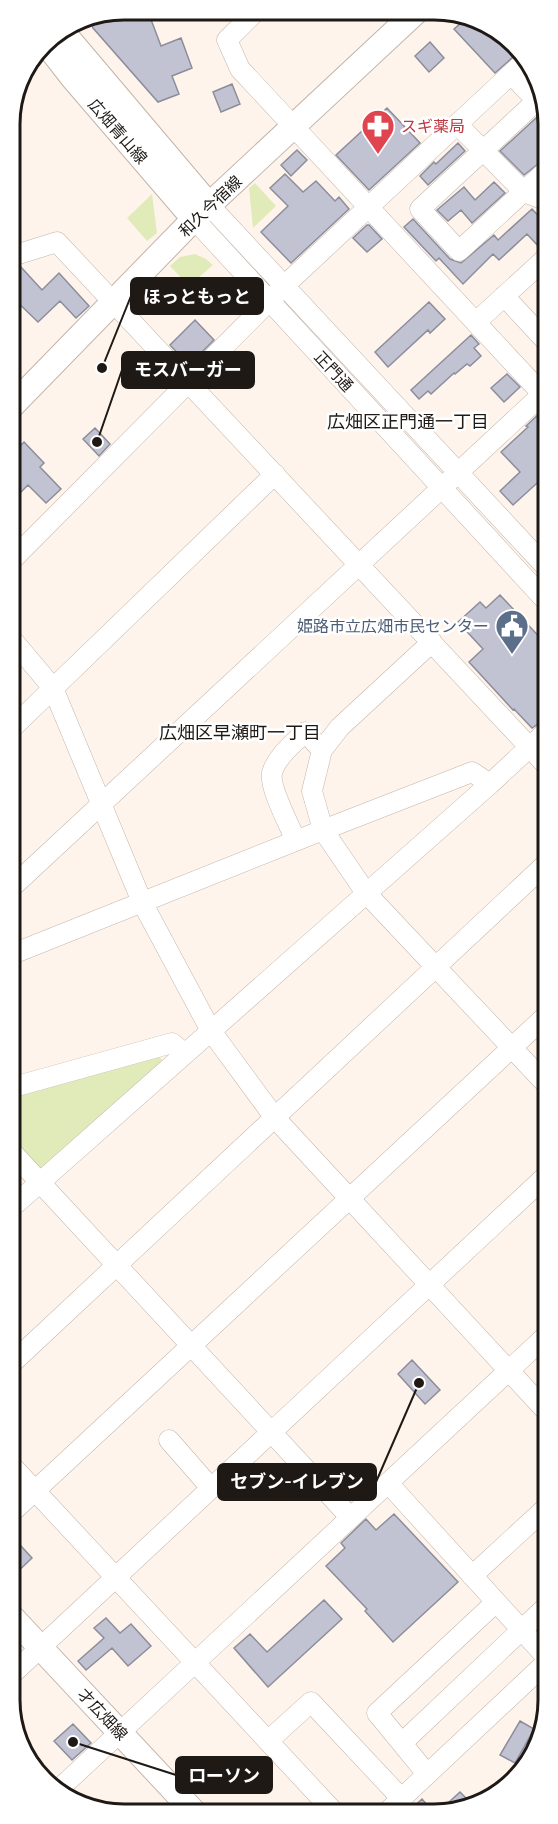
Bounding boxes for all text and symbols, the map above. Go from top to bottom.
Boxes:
street label: 広畑青山線 [83,94,153,168]
pharmacy icon: スギ薬局 [360,108,396,155]
place label: スギ薬局 [401,115,465,137]
street label: 和久今宿線 [174,170,246,242]
callout: ほっともっと [131,278,263,314]
text: ほっともっと [143,284,251,308]
street label: 正門通 [310,346,358,396]
callout: モスバーガー [122,352,254,388]
text: モスバーガー [134,357,242,381]
district label: 広畑区正門通一丁目 [327,409,489,433]
public building icon: 姫路市立広畑市民センター [494,608,530,655]
place label: 姫路市立広畑市民センター [297,615,489,637]
district label: 広畑区早瀬町一丁目 [159,720,321,744]
callout: セブン-イレブン [218,1464,376,1500]
text: セブン-イレブン [230,1469,364,1493]
street label: 才広畑線 [73,1683,133,1745]
callout: ローソン [176,1757,272,1793]
text: ローソン [188,1763,260,1787]

